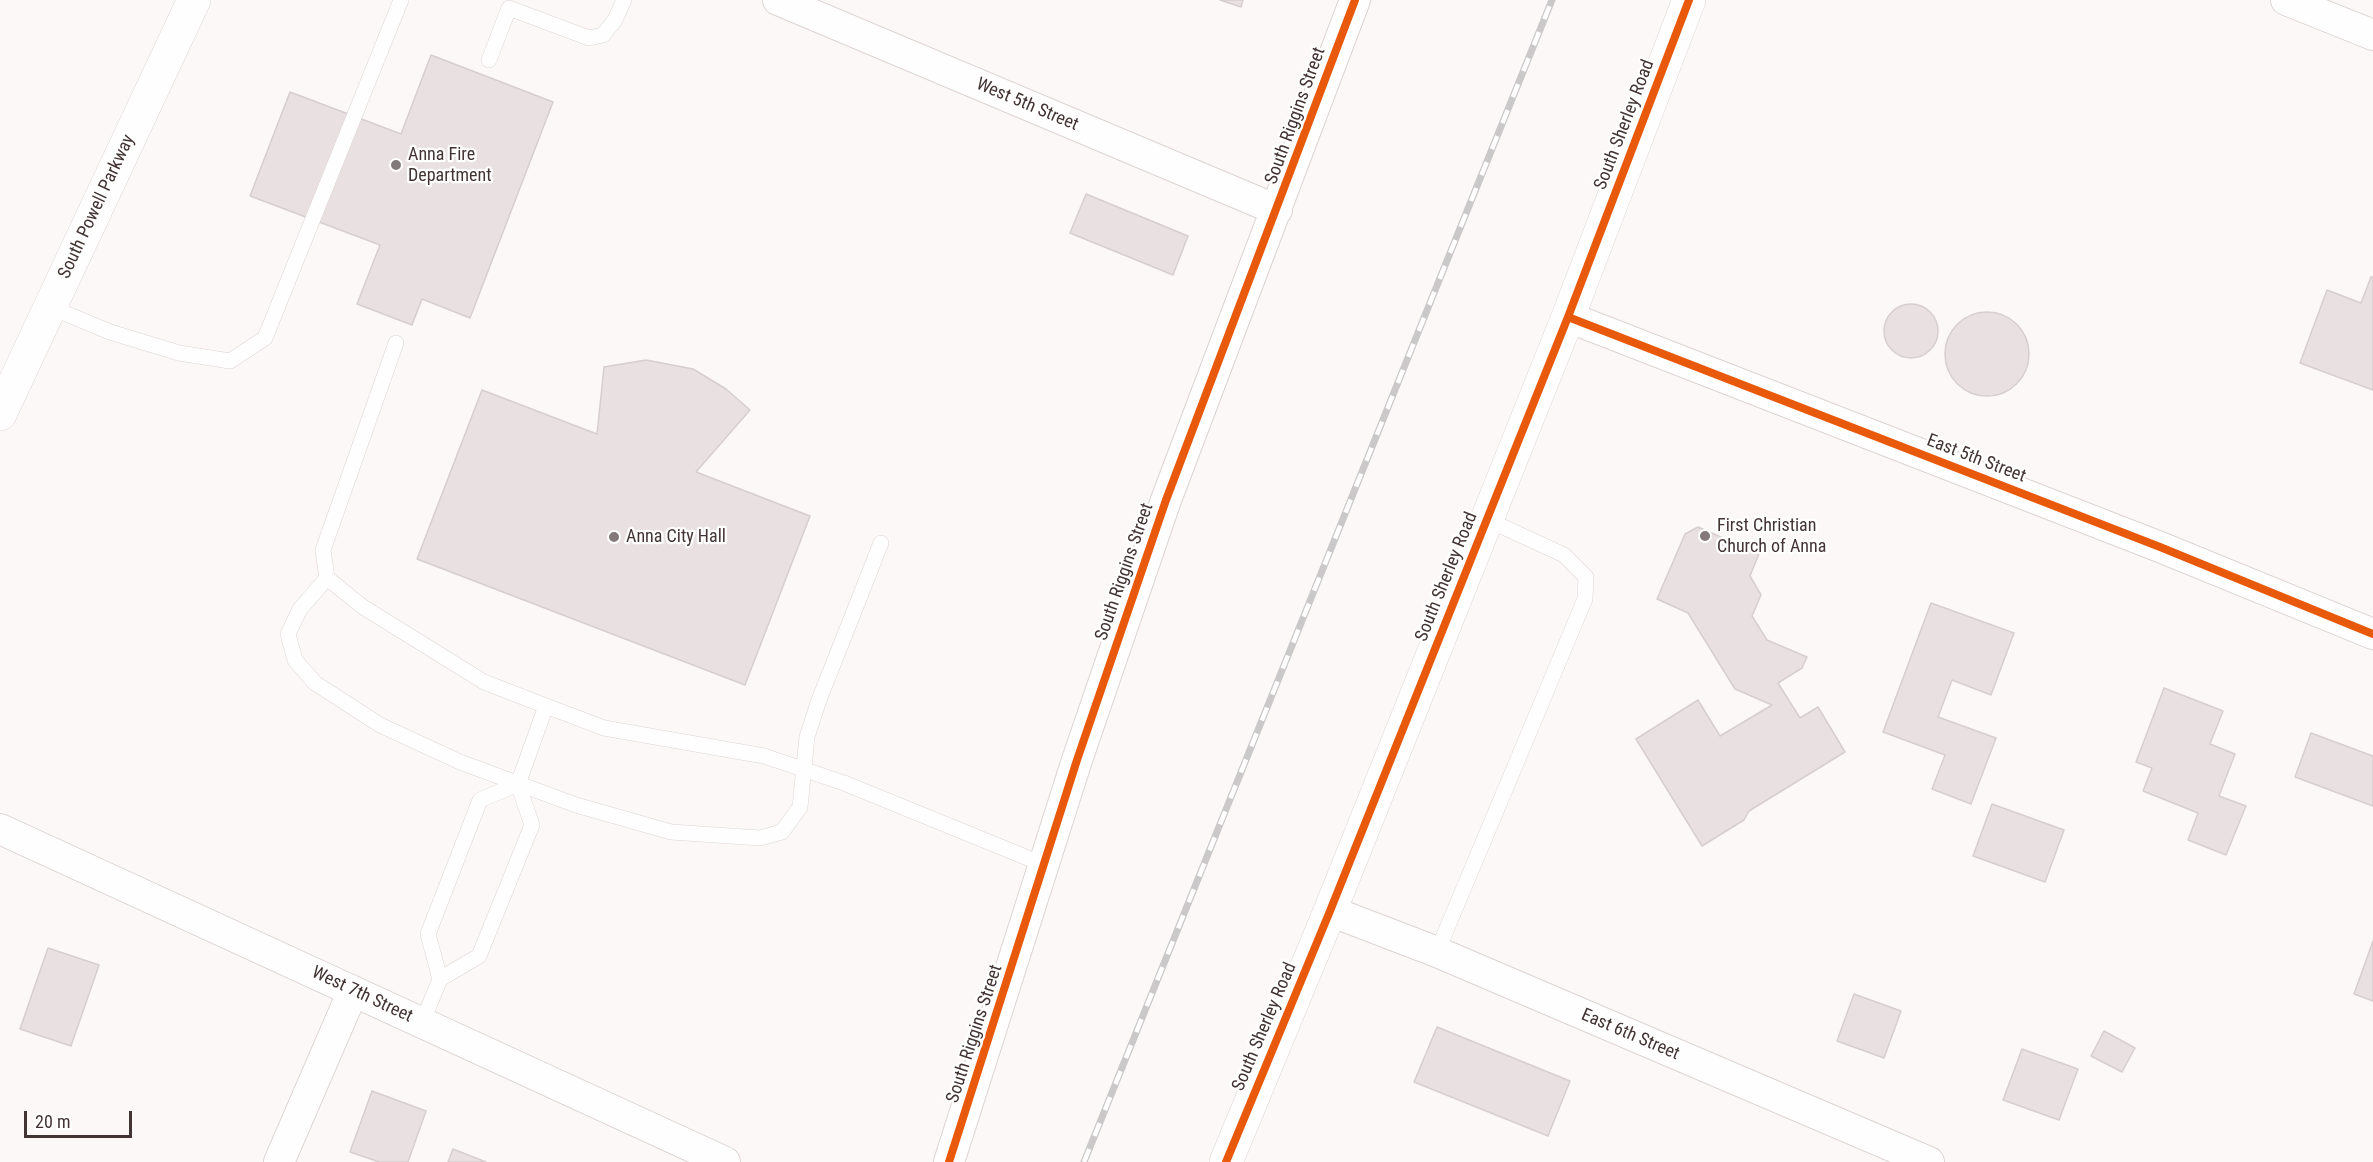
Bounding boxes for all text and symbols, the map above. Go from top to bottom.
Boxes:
street label: South Riggins Street [1261,45,1331,187]
street label: South Sherley Road [1590,57,1660,193]
street label: West 5th Street [973,74,1081,136]
street label: South Powell Parkway [54,132,140,282]
place label: Anna Fire Department [408,144,491,186]
marker: Anna Fire Department [389,158,403,172]
street label: East 5th Street [1923,430,2029,488]
street label: South Riggins Street [1091,500,1159,644]
street label: South Sherley Road [1411,509,1483,645]
place label: First Christian Church of Anna [1717,515,1826,558]
place label: Anna City Hall [626,526,726,548]
marker: First Christian Church of Anna [1698,529,1712,543]
marker: Anna City Hall [607,530,621,544]
street label: South Sherley Road [1228,960,1302,1094]
street label: West 7th Street [308,962,416,1028]
street label: South Riggins Street [942,962,1008,1106]
street label: East 6th Street [1578,1005,1682,1065]
scale bar [27,1099,135,1137]
text: 20 m [35,1111,70,1132]

